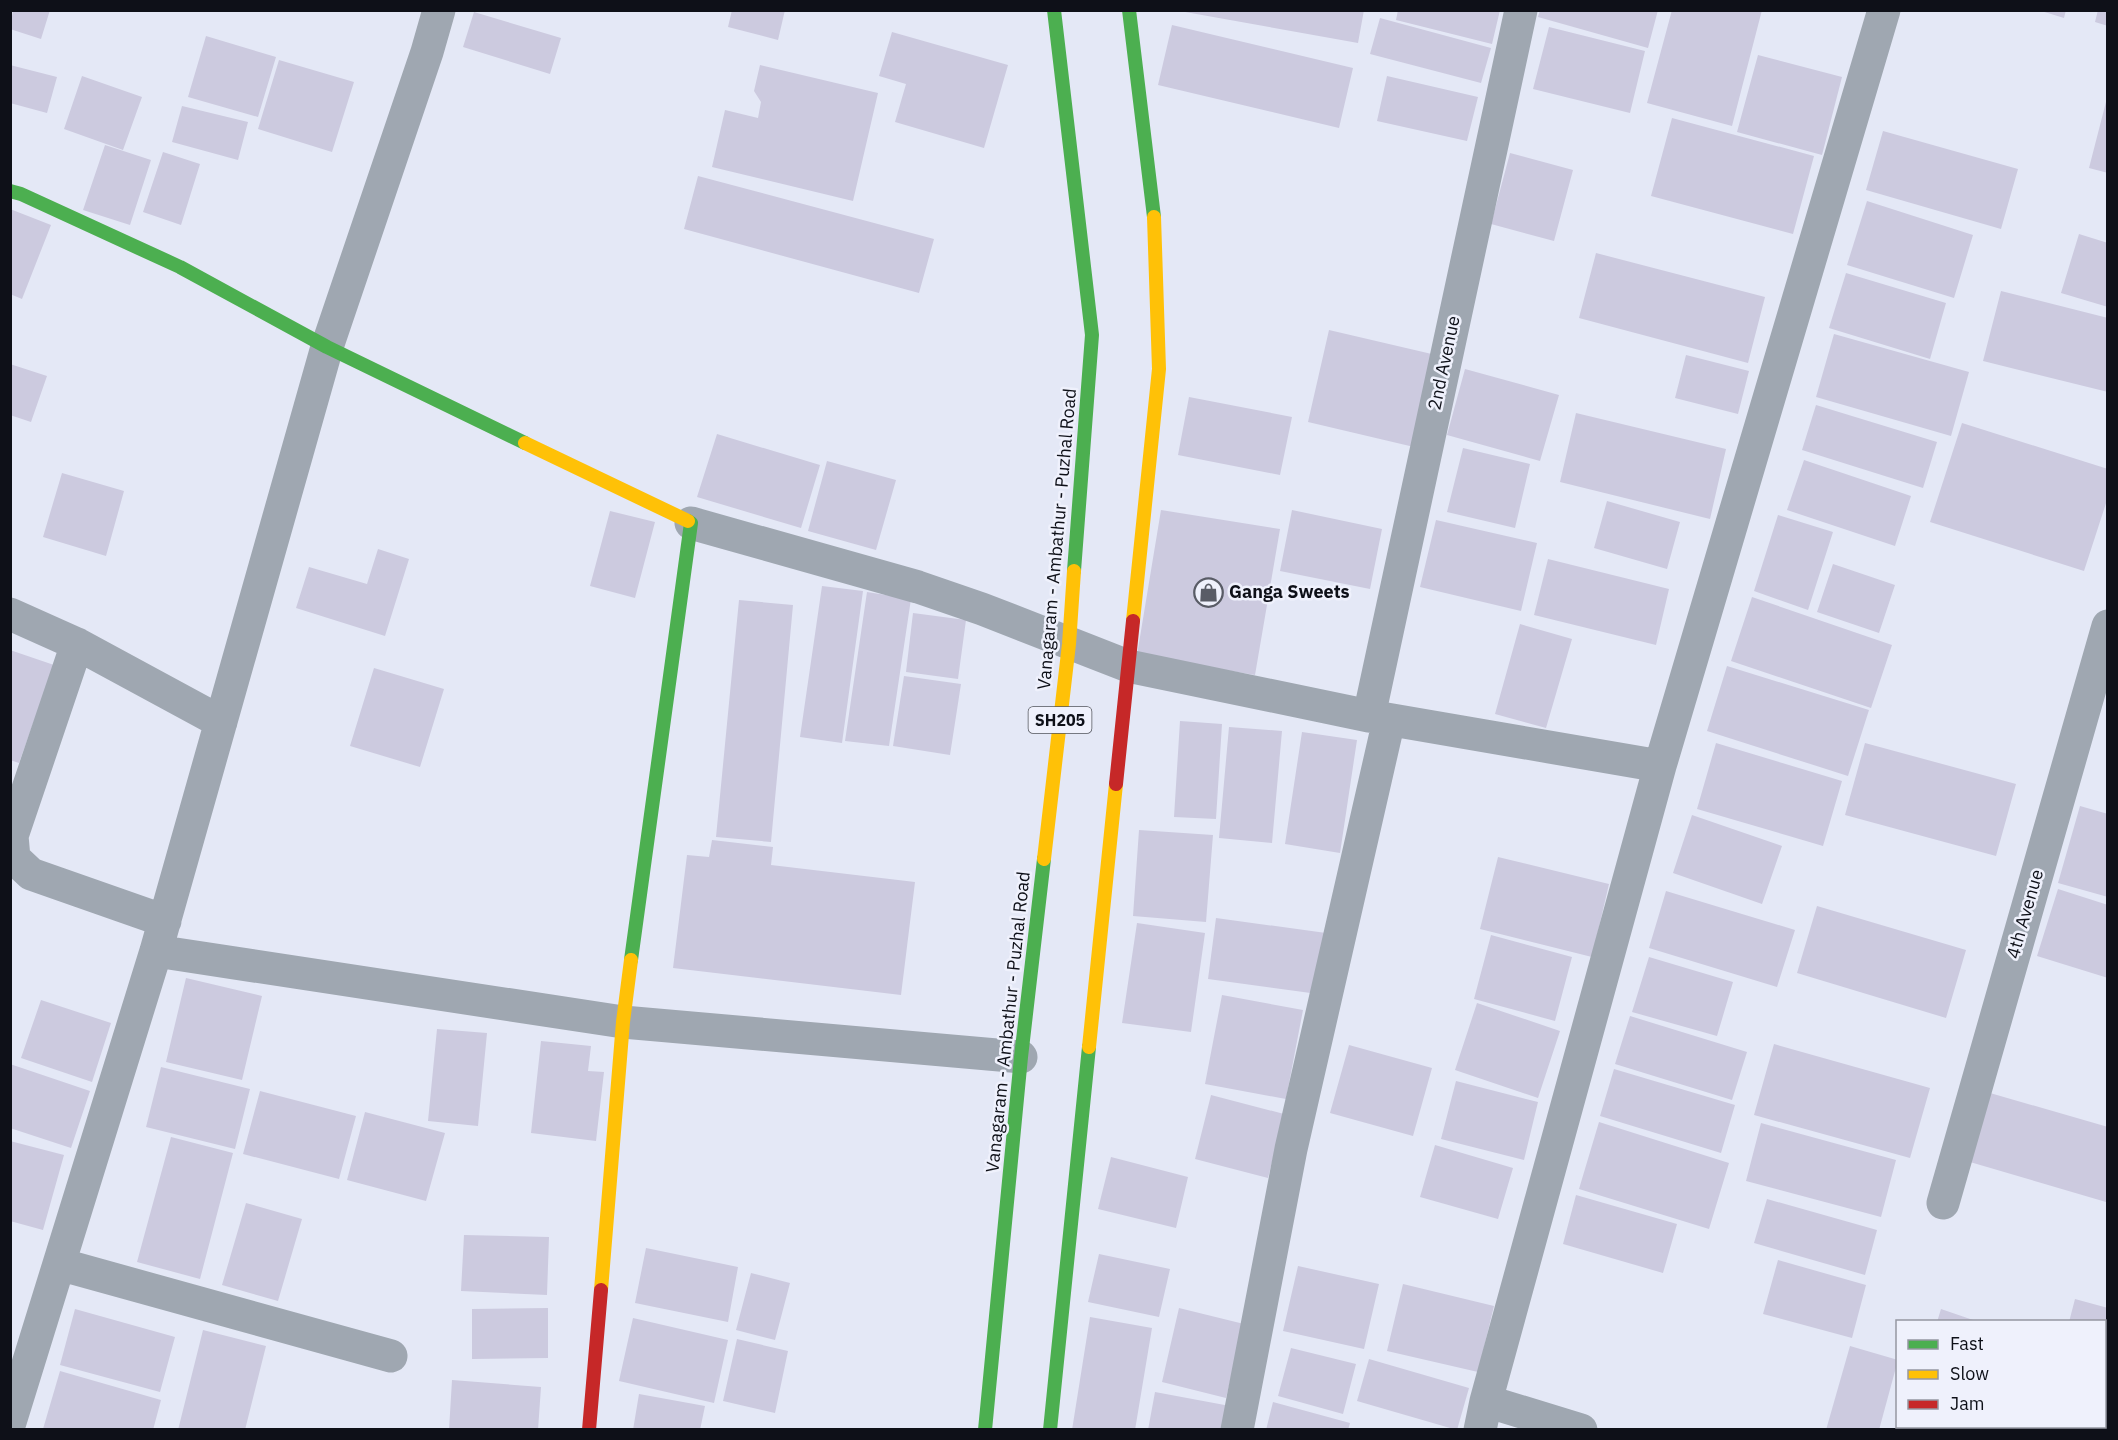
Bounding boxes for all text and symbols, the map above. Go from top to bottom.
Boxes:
street label: 2nd Avenue [1422,314,1465,412]
street label: Vanagaram - Ambathur - Puzhal Road [1032,387,1081,691]
shop icon: Ganga Sweets [1192,576,1224,608]
place label: Ganga Sweets [1229,580,1350,603]
road number: SH205 [1028,707,1092,733]
street label: 4th Avenue [2001,867,2048,961]
street label: Vanagaram - Ambathur - Puzhal Road [980,870,1035,1174]
legend [1896,1320,2106,1428]
text: Fast [1950,1332,1984,1355]
text: Slow [1950,1362,1989,1385]
text: Jam [1950,1392,1985,1415]

